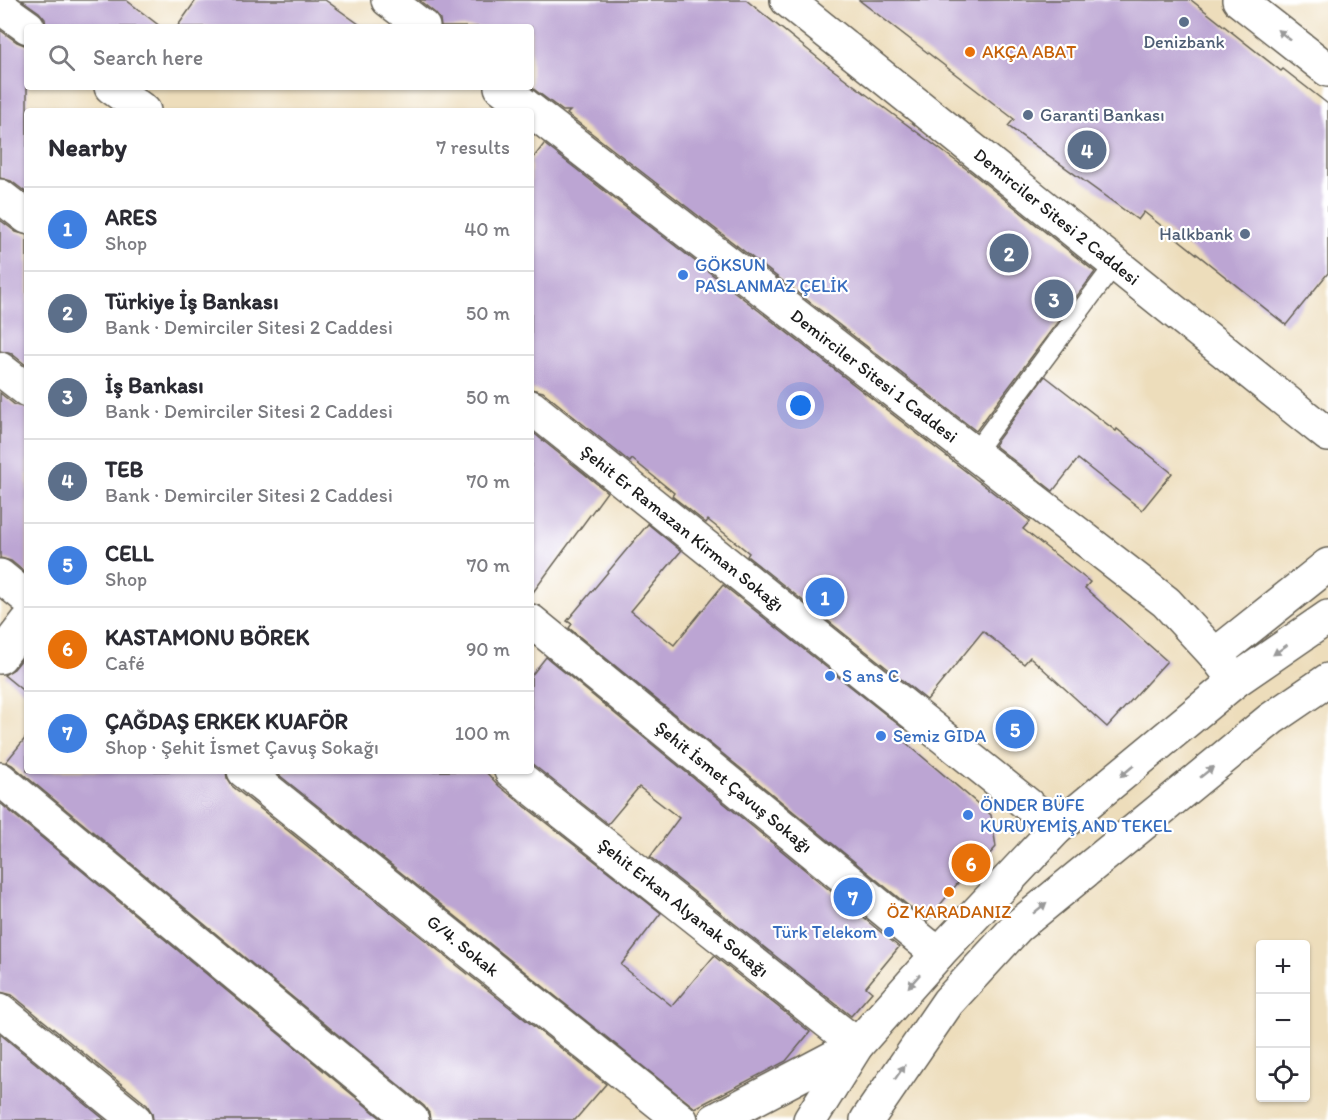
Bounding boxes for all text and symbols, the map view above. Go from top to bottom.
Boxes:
marker: Denizbank [1177,15,1191,29]
search box [24,24,534,90]
one-way arrow [1276,30,1291,42]
place label: Denizbank [1143,31,1225,53]
icon: search [45,41,78,74]
place label: AKÇA ABAT [982,41,1076,63]
text: Search here [93,44,203,71]
marker: AKÇA ABAT [963,45,977,59]
place label: Garanti Bankası [1040,104,1165,126]
marker: Garanti Bankası [1021,108,1035,122]
pin: 4 [1068,128,1106,172]
text: Nearby [48,131,127,163]
text: 7 results [436,135,510,159]
street label: Demirciler Sitesi 2 Caddesi [971,144,1145,290]
text: ARES [105,204,157,231]
text: 1 [63,217,72,241]
text: 40 m [464,217,510,241]
place label: Halkbank [1159,223,1233,245]
marker: Halkbank [1238,227,1252,241]
pin: 2 [990,230,1028,276]
text: Shop [105,231,147,255]
place label: GÖKSUN PASLANMAZ ÇELİK [695,254,848,297]
marker: GÖKSUN PASLANMAZ ÇELİK [676,268,690,282]
pin: 3 [1034,276,1074,322]
text: Türkiye İş Bankası [105,288,279,315]
text: 2 [62,301,73,325]
text: 50 m [466,301,510,325]
street label: Demirciler Sitesi 1 Caddesi [786,304,962,448]
text: Bank · Demirciler Sitesi 2 Caddesi [105,315,393,339]
text: İş Bankası [105,372,204,399]
text: 3 [62,385,73,409]
text: 50 m [466,385,510,409]
your location [786,391,815,420]
text: Bank · Demirciler Sitesi 2 Caddesi [105,399,393,423]
street label: Şehit Er Ramazan Kirman Sokağı [576,440,788,616]
text: TEB [105,456,143,483]
text: 4 [61,469,74,493]
text: 70 m [466,469,510,493]
text: Bank · Demirciler Sitesi 2 Caddesi [105,483,393,507]
text: CELL [105,540,154,567]
text: 5 [62,553,73,577]
text: 70 m [466,553,510,577]
text: Shop [105,567,147,591]
pin: 1 [806,574,844,620]
text: KASTAMONU BÖREK [105,624,309,651]
text: 6 [62,637,73,661]
text: 90 m [466,637,510,661]
one-way arrow [1272,644,1288,655]
text: Café [105,651,145,675]
place label: S ans C [842,665,899,687]
marker: S ans C [823,669,837,683]
pin: 5 [996,706,1034,752]
text: ÇAĞDAŞ ERKEK KUAFÖR [105,708,348,735]
street label: Şehit İsmet Çavuş Sokağı [651,716,817,858]
text: 7 [63,721,72,745]
text: 100 m [455,721,510,745]
place label: Semiz GIDA [893,725,987,747]
marker: Semiz GIDA [874,729,888,743]
text: Shop · Şehit İsmet Çavuş Sokağı [105,735,379,759]
one-way arrow [1119,764,1135,777]
one-way arrow [1199,765,1215,778]
place label: ÖNDER BÜFE KURUYEMİŞ AND TEKEL [980,794,1172,837]
marker: ÖNDER BÜFE KURUYEMİŞ AND TEKEL [961,808,975,822]
street label: Şehit Erkan Alyanak Sokağı [594,833,773,982]
pin: 6 [952,840,990,886]
pin: 7 [834,874,872,920]
marker: ÖZ KARADANIZ [942,885,956,899]
place label: ÖZ KARADANIZ [886,901,1012,923]
one-way arrow [1032,903,1047,915]
street label: G/4. Sokak [422,910,503,981]
place label: Türk Telekom [773,921,878,943]
marker: Türk Telekom [882,925,896,939]
map controls [1256,940,1310,1102]
button: + [1256,940,1310,994]
one-way arrow [908,973,921,988]
button: − [1256,994,1310,1048]
button: locate [1256,1048,1310,1102]
one-way arrow [894,1064,906,1080]

